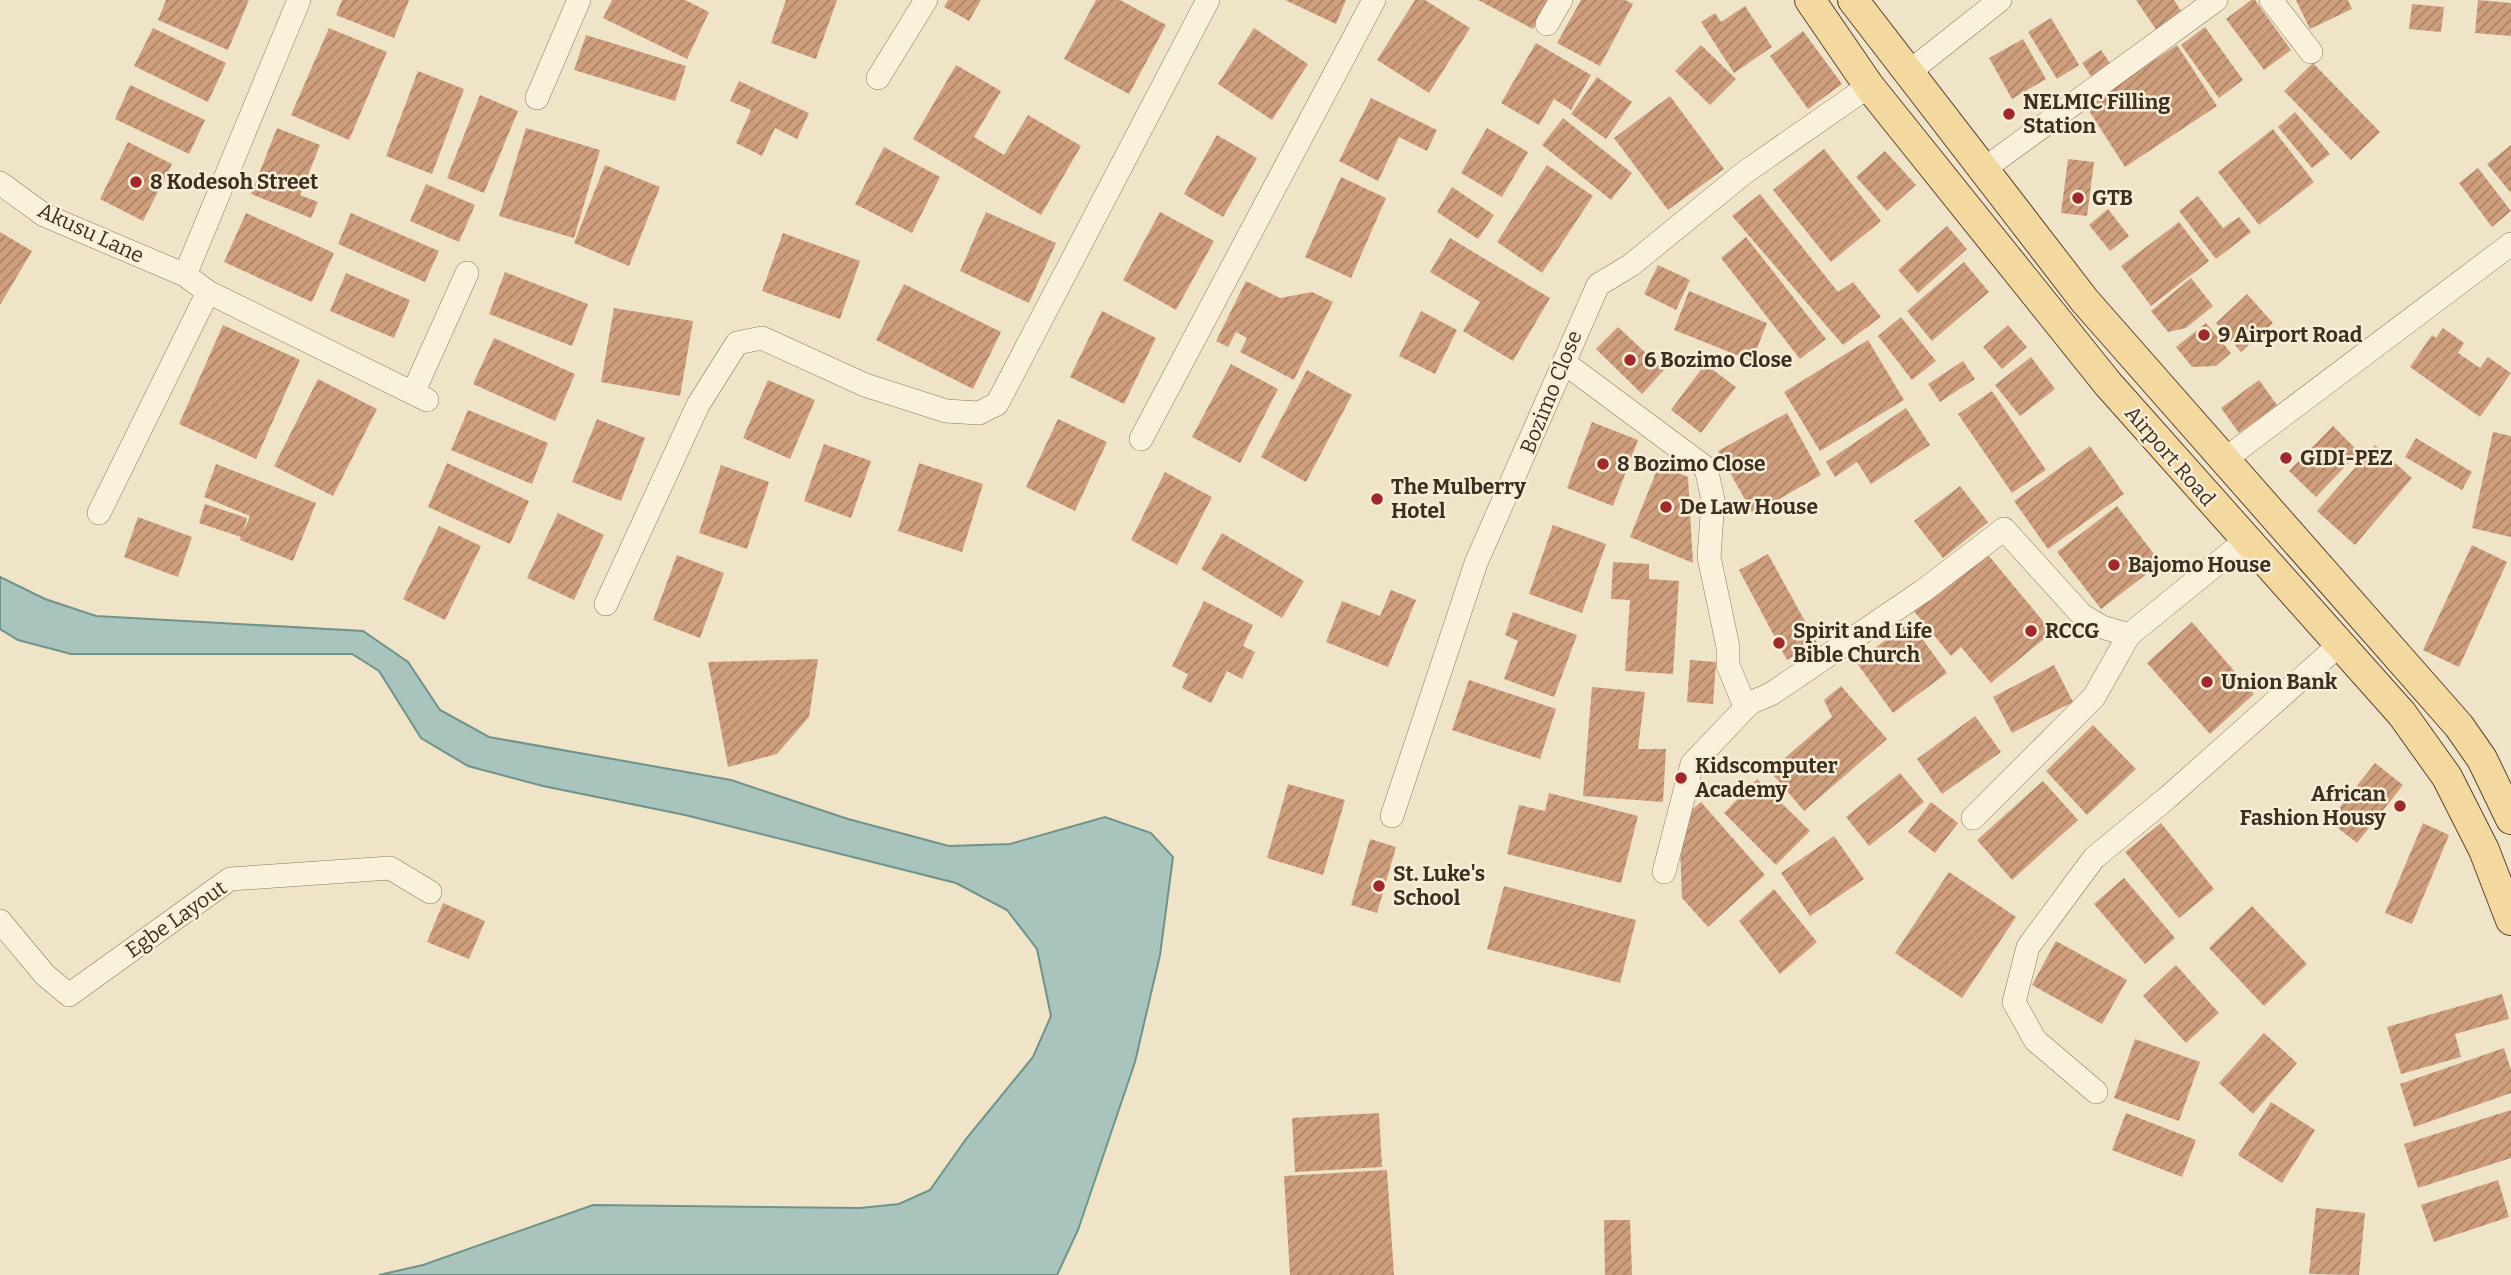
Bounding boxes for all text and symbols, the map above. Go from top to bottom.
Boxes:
place label: NELMIC Filling Station [2023,89,2170,139]
marker: NELMIC Filling Station [2001,106,2017,122]
place label: 8 Kodesoh Street [150,169,319,195]
marker: 8 Kodesoh Street [128,174,144,190]
place label: GTB [2092,185,2133,211]
marker: GTB [2070,190,2086,206]
street label: Akusu Lane [34,197,148,269]
place label: 9 Airport Road [2218,322,2363,348]
street label: Bozimo Close [1514,327,1588,457]
marker: 9 Airport Road [2196,327,2212,343]
place label: 6 Bozimo Close [1644,347,1792,373]
marker: 6 Bozimo Close [1622,352,1638,368]
street label: Airport Road [2119,400,2221,512]
place label: GIDI-PEZ [2300,445,2393,471]
marker: GIDI-PEZ [2278,450,2294,466]
place label: 8 Bozimo Close [1617,451,1766,477]
marker: 8 Bozimo Close [1595,456,1611,472]
place label: The Mulberry Hotel [1391,474,1526,524]
marker: The Mulberry Hotel [1369,491,1385,507]
place label: De Law House [1680,494,1818,520]
marker: De Law House [1658,499,1674,515]
place label: Bajomo House [2128,552,2271,578]
marker: Bajomo House [2106,557,2122,573]
place label: Spirit and Life Bible Church [1793,618,1932,668]
place label: RCCG [2045,618,2099,644]
marker: RCCG [2023,623,2039,639]
marker: Spirit and Life Bible Church [1771,635,1787,651]
place label: Union Bank [2221,669,2338,695]
marker: Union Bank [2199,674,2215,690]
place label: Kidscomputer Academy [1695,753,1838,803]
marker: Kidscomputer Academy [1673,770,1689,786]
place label: African Fashion Housy [2240,781,2386,831]
marker: African Fashion Housy [2392,798,2408,814]
place label: St. Luke's School [1393,861,1485,911]
street label: Egbe Layout [120,874,232,963]
marker: St. Luke's School [1371,878,1387,894]

